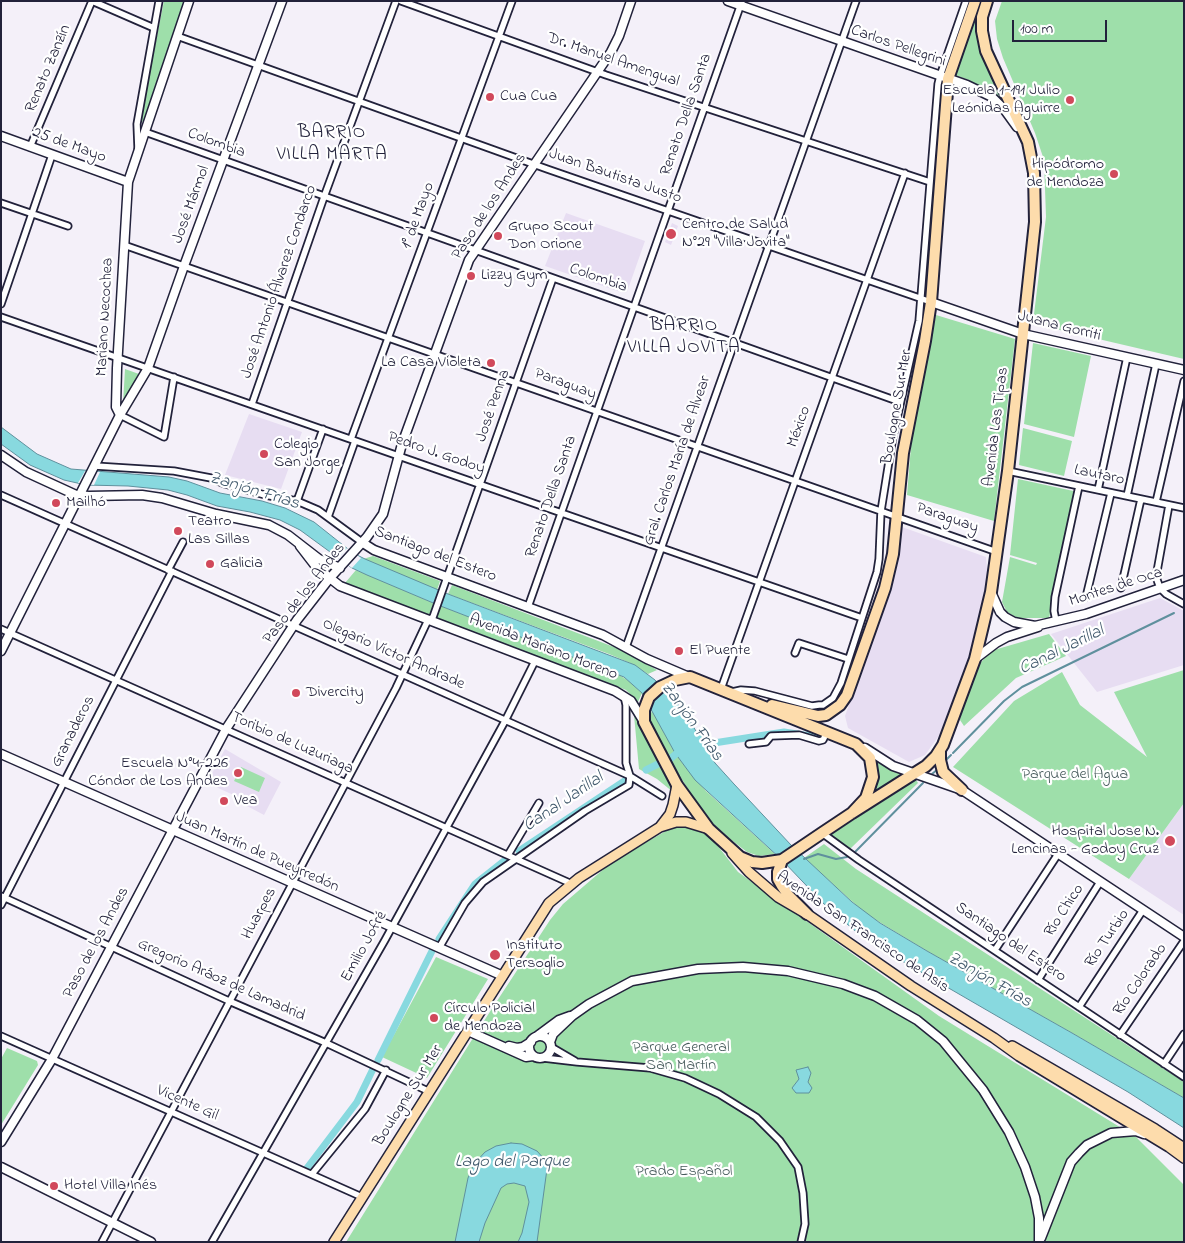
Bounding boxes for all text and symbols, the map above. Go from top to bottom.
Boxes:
scale bar [1015,10,1110,42]
text: 100 m [1020,18,1053,40]
street label: Renato Zanzín [22,22,76,116]
street label: Carlos Pellegrini [848,22,948,72]
street label: Dr. Manuel Amengual [545,29,681,93]
street label: Renato Della Santa [657,51,717,179]
place label: Escuela 1-191 Julio Leónidas Aguirre [943,81,1060,119]
place label: Cua Cua [500,87,557,107]
marker: Cua Cua [484,91,496,103]
marker: Escuela 1-191 Julio Leónidas Aguirre [1064,94,1076,106]
district label: BARRIO VILLA MARTA [275,123,389,167]
street label: 25 de Mayo [29,124,109,168]
street label: Colombia [185,125,247,163]
street label: Juan Bautista Justo [546,145,684,209]
street label: Paso de los Andes [449,150,531,264]
place label: Hipódromo de Mendoza [1026,155,1104,193]
street label: José Mármol [169,164,215,246]
marker: Hipódromo de Mendoza [1108,168,1120,180]
street label: 1° de Mayo [398,180,440,252]
street label: José Antonio Álvarez Condarco [238,183,322,381]
place label: Centro de Salud N°29 "Villa Jovita" [682,215,790,253]
place label: Grupo Scout Don Orione [508,217,593,255]
marker: Centro de Salud N°29 "Villa Jovita" [664,227,678,241]
marker: Grupo Scout Don Orione [492,230,504,242]
street label: Mariano Necochea [93,257,119,377]
street label: Colombia [567,260,629,298]
place label: Lizzy Gym [481,266,547,286]
marker: Lizzy Gym [465,270,477,282]
street label: Juana Gorriti [1015,307,1103,347]
district label: BARRIO VILLA JOVITA [626,316,742,360]
street label: Boulogne Sur Mer [879,348,917,466]
place label: La Casa Violeta [381,353,481,373]
marker: La Casa Violeta [485,357,497,369]
street label: Paraguay [531,365,599,405]
street label: Avenida Las Tipas [980,366,1014,488]
street label: José Penna [473,367,515,445]
street label: Gral. Carlos María de Alvear [640,374,716,548]
street label: México [784,404,816,450]
street label: Pedro J. Godoy [385,428,487,480]
street label: Renato Della Santa [522,433,582,561]
place label: Colegio San Jorge [274,435,340,473]
marker: Colegio San Jorge [258,448,270,460]
street label: Lautaro [1072,461,1126,491]
water label: Zanjón Frías [206,468,302,516]
place label: Mailhó [66,493,106,513]
marker: Mailhó [50,497,62,509]
street label: Paraguay [913,499,981,539]
place label: Teatro Las Sillas [188,512,250,550]
street label: Santiago del Estero [371,523,499,587]
marker: Teatro Las Sillas [172,525,184,537]
street label: Paso de los Andes [260,540,350,648]
place label: Galicia [220,554,263,574]
marker: Galicia [204,558,216,570]
street label: Montes de Oca [1067,564,1165,612]
street label: Avenida Mariano Moreno [466,611,620,685]
street label: Olegario Víctor Andrade [319,615,467,695]
water label: Canal Jarillal [1016,621,1108,681]
place label: El Puente [689,641,750,661]
marker: El Puente [673,645,685,657]
water label: Zanjón Frías [655,678,727,766]
place label: Divercity [306,683,364,703]
marker: Divercity [290,687,302,699]
street label: Granaderos [48,693,100,771]
street label: Toribio de Luzuriaga [228,708,356,780]
place label: Escuela N°4-226 Cóndor de Los Andes [88,754,228,792]
park label: Parque del Agua [1022,765,1128,785]
marker: Escuela N°4-226 Cóndor de Los Andes [232,767,244,779]
water label: Canal Jarillal [520,768,608,838]
place label: Vea [234,791,257,811]
marker: Vea [218,795,230,807]
street label: Juan Martín de Pueyrredón [172,808,342,898]
place label: Hospital Jose N. Lencinas - Godoy Cruz [1011,822,1159,860]
marker: Hospital Jose N. Lencinas - Godoy Cruz [1163,834,1177,848]
street label: Avenida San Francisco de Asís [772,868,952,998]
street label: Río Chico [1041,881,1089,941]
street label: Paso de los Andes [60,884,134,1002]
street label: Huarpes [238,885,282,943]
street label: Santiago del Estero [951,899,1069,987]
street label: Río Turbio [1082,906,1134,972]
street label: Emilio Jofré [338,908,392,986]
street label: Gregorio Aráoz de Lamadrid [134,935,308,1027]
place label: Instituto Tersoglio [506,936,564,974]
street label: Río Colorado [1110,940,1172,1020]
marker: Instituto Tersoglio [488,948,502,962]
water label: Zanjón Frías [943,948,1035,1014]
place label: Círculo Policial de Mendoza [444,999,535,1037]
marker: Círculo Policial de Mendoza [428,1012,440,1024]
park label: Parque General San Martín [632,1038,730,1076]
street label: Boulogne Sur Mer [370,1042,448,1150]
street label: Vicente Gil [153,1082,221,1126]
water label: Lago del Parque [455,1152,569,1174]
park label: Prado Español [636,1162,732,1182]
place label: Hotel Villa Inés [64,1176,157,1196]
marker: Hotel Villa Inés [48,1180,60,1192]

